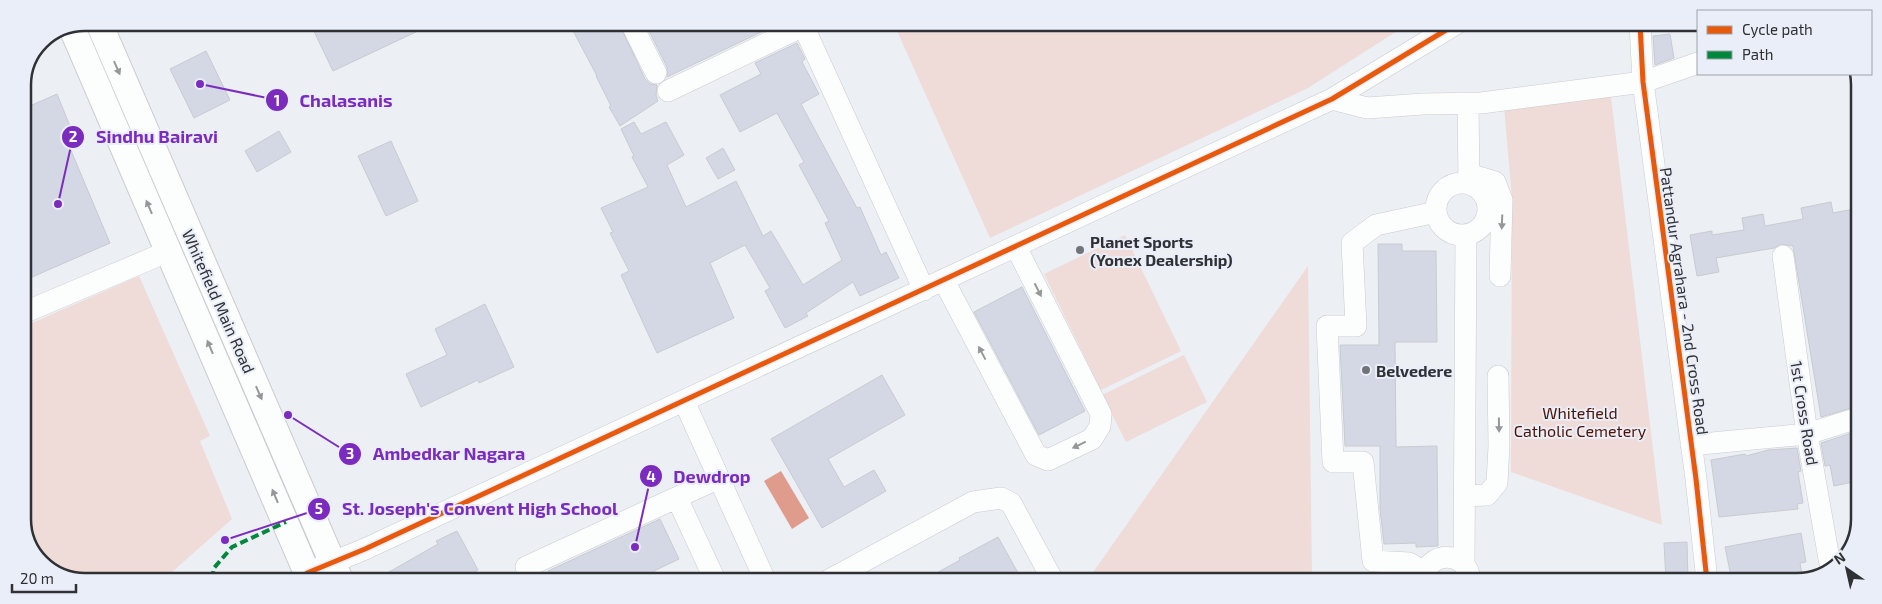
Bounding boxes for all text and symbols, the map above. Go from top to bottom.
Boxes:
legend [1697,10,1872,75]
text: Cycle path [1742,20,1813,38]
text: Path [1742,45,1773,63]
one-way arrow [114,61,122,75]
callout: Chalasanis [264,84,402,117]
text: Chalasanis [300,89,393,111]
text: 1 [274,91,280,109]
callout: Sindhu Bairavi [61,121,228,154]
text: Sindhu Bairavi [96,125,218,147]
text: 2 [69,127,78,145]
street label: Pattandur Agrahara - 2nd Cross Road [1657,166,1713,436]
one-way arrow [145,200,153,214]
one-way arrow [1497,214,1505,230]
street label: Whitefield Main Road [179,226,259,376]
place label: Planet Sports (Yonex Dealership) [1090,232,1233,269]
marker: Planet Sports (Yonex Dealership) [1074,244,1086,256]
one-way arrow [1034,283,1042,297]
one-way arrow [206,340,214,354]
one-way arrow [978,346,986,361]
street label: 1st Cross Road [1787,360,1823,466]
place label: Belvedere [1376,361,1452,380]
marker: Belvedere [1360,364,1372,376]
one-way arrow [255,386,263,400]
park label: Whitefield Catholic Cemetery [1514,403,1647,440]
one-way arrow [1495,417,1503,433]
callout: Ambedkar Nagara [337,438,535,471]
one-way arrow [1072,441,1086,449]
text: Ambedkar Nagara [373,442,525,464]
text: 3 [346,444,354,462]
callout: Dewdrop [638,460,761,493]
text: Dewdrop [673,465,751,487]
text: 4 [646,467,656,485]
one-way arrow [270,489,278,503]
callout: St. Joseph's Convent High School [307,493,628,526]
text: St. Joseph's Convent High School [342,497,618,519]
text: 5 [315,499,323,517]
north arrow [1822,544,1872,594]
text: N [1831,548,1848,568]
scale bar [12,562,76,594]
text: 20 m [20,569,54,587]

